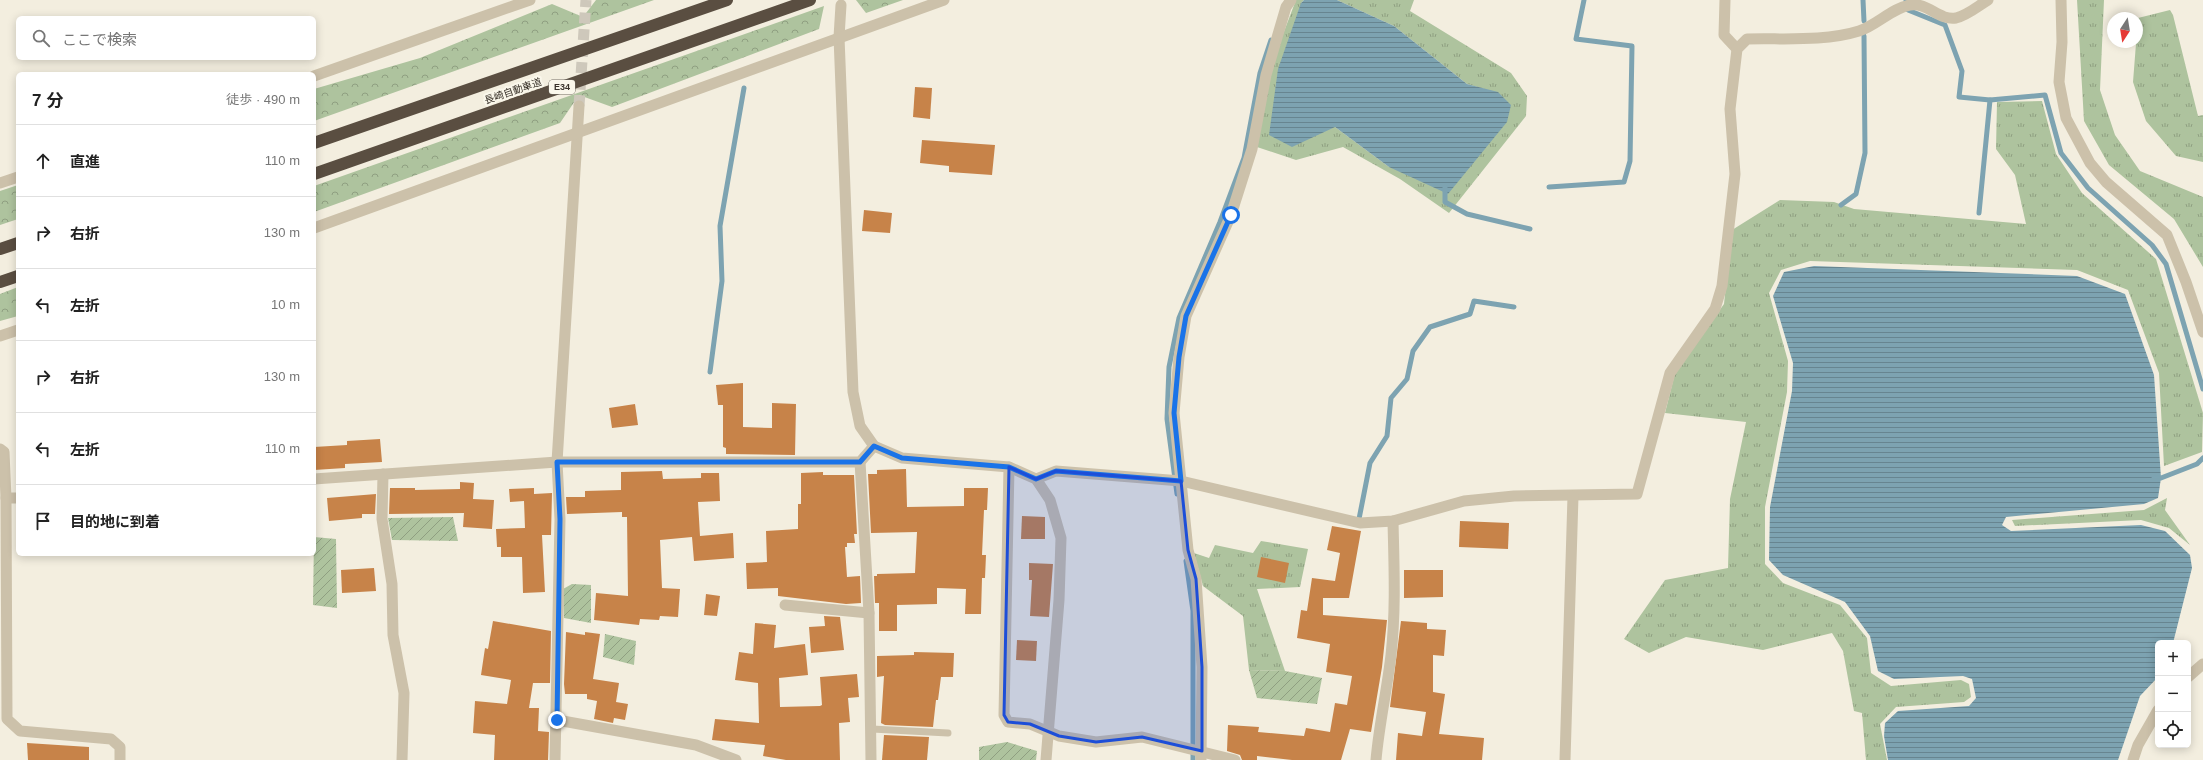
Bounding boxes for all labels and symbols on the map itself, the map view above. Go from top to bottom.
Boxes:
north arrow [2107,12,2143,48]
street label: 長崎自動車道 [483,76,543,106]
road number: E34 [549,80,575,94]
route start [1222,206,1240,224]
route end [548,711,566,729]

